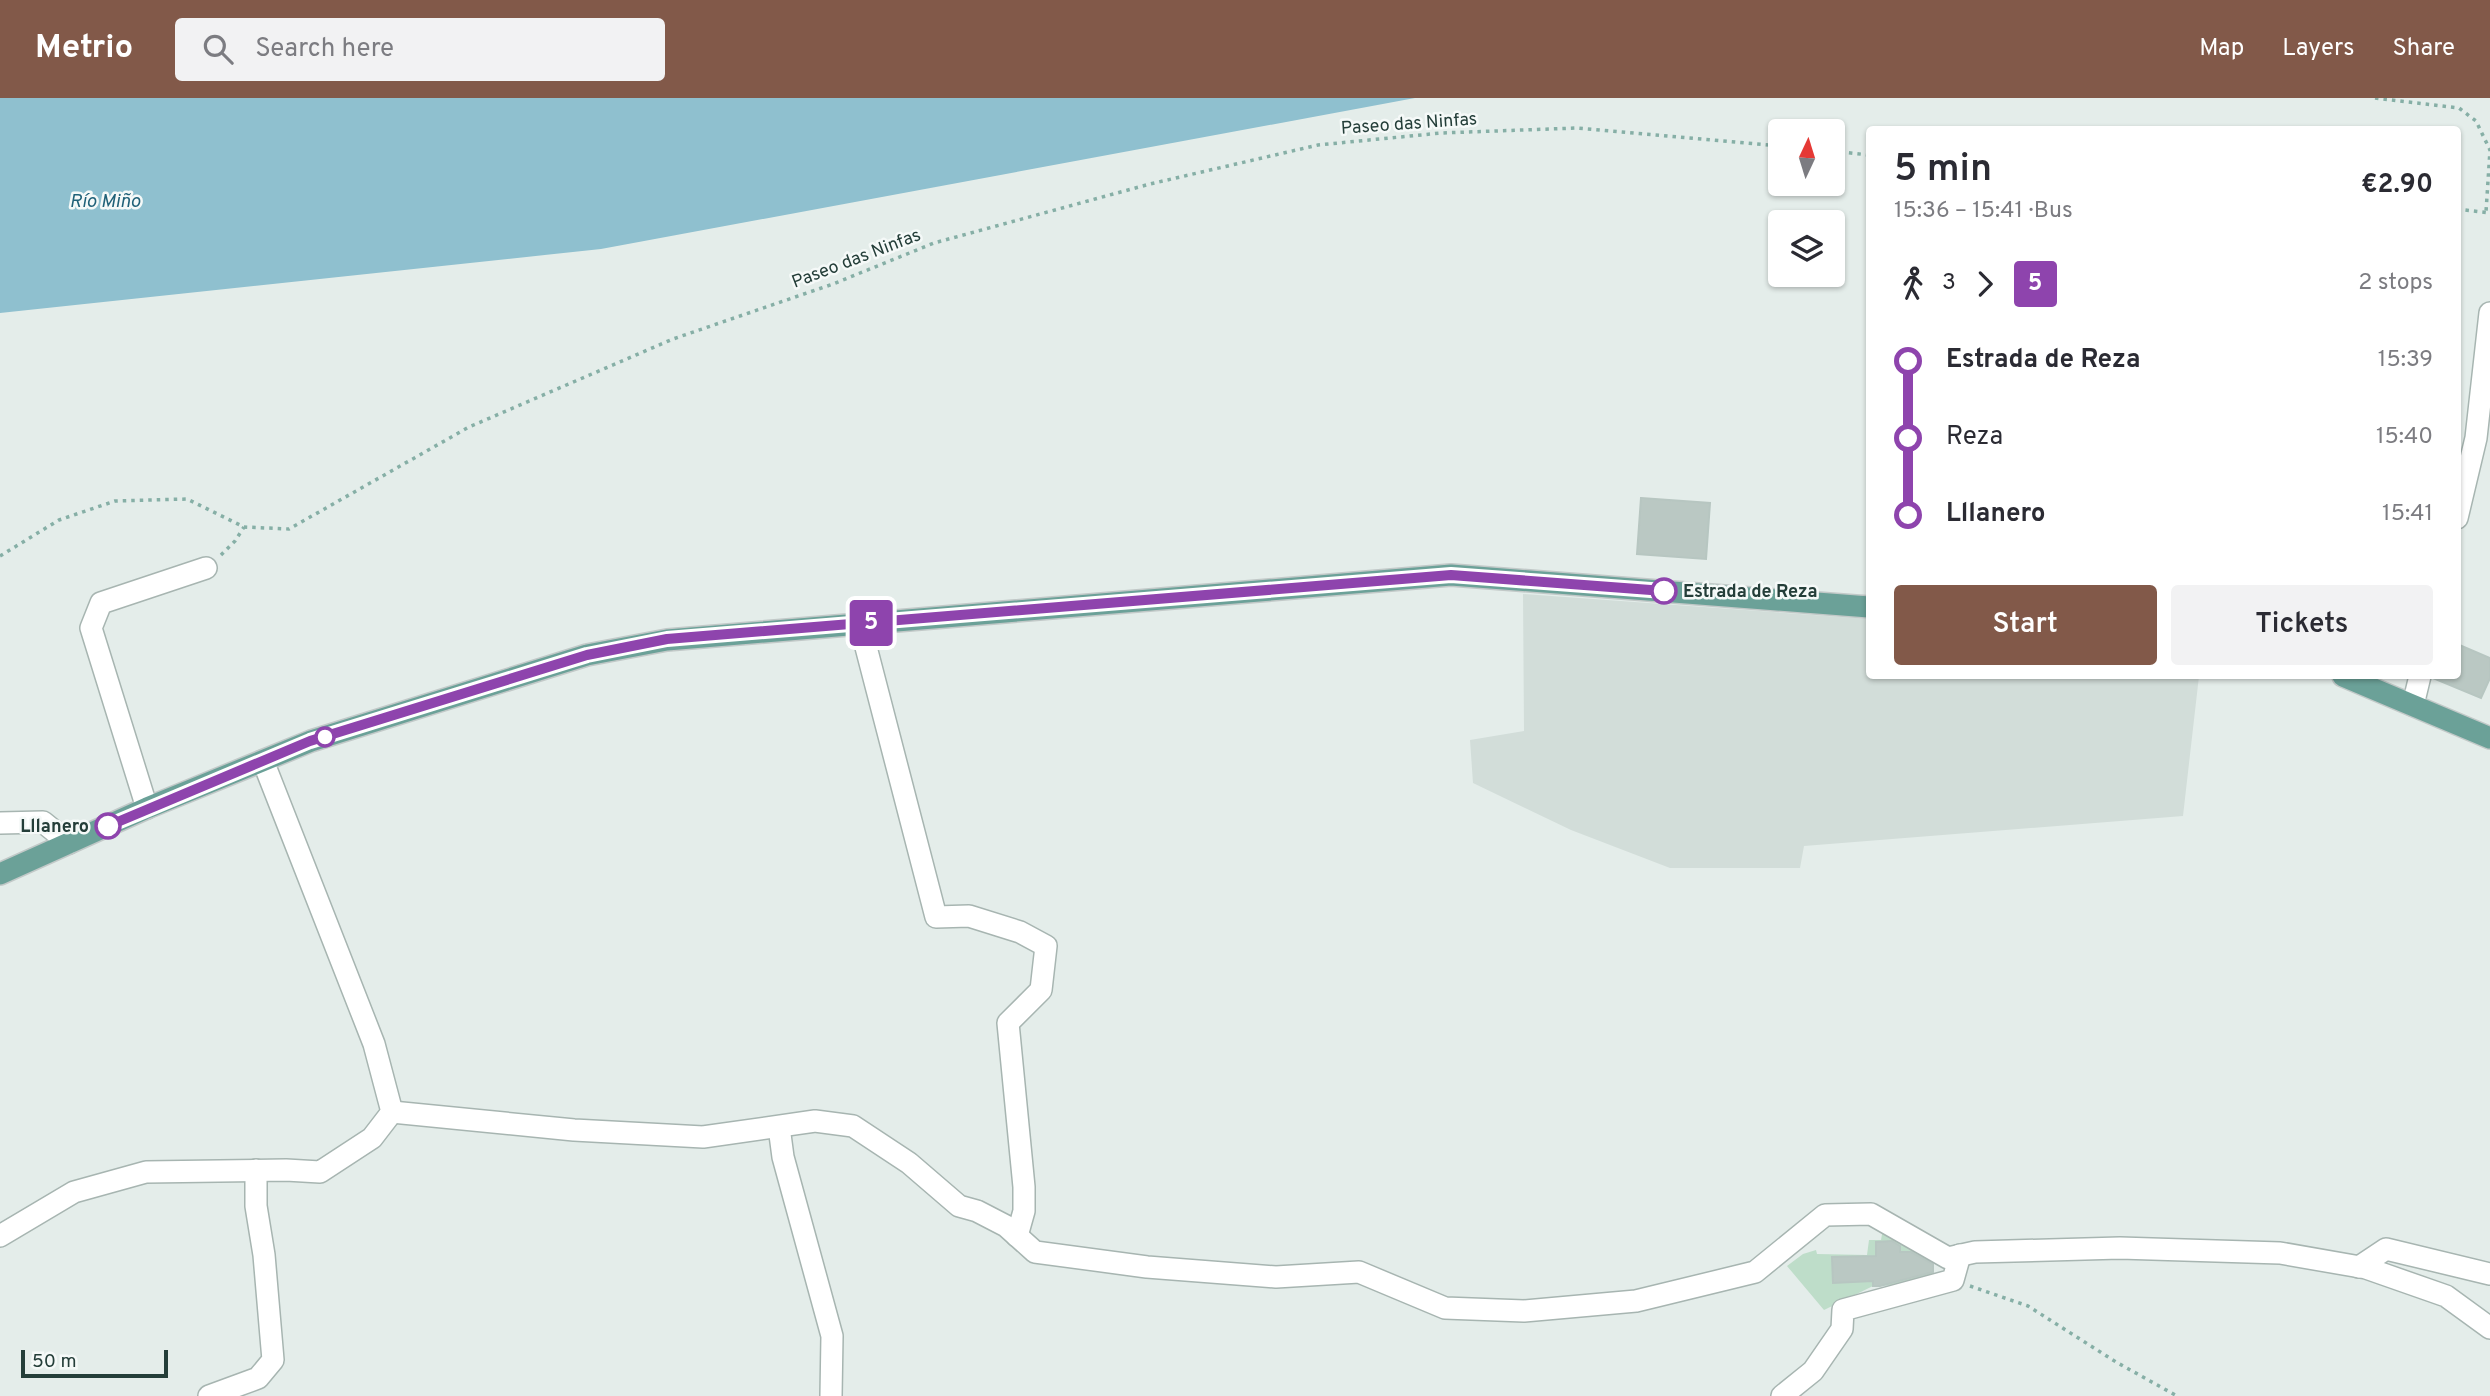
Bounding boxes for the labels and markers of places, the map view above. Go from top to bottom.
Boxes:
marker: Estrada de Reza [1651,578,1677,604]
place label: Estrada de Reza [1683,581,1818,604]
unlabelled marker [315,727,335,747]
marker: Lllanero [95,813,121,839]
place label: Lllanero [20,816,89,839]

